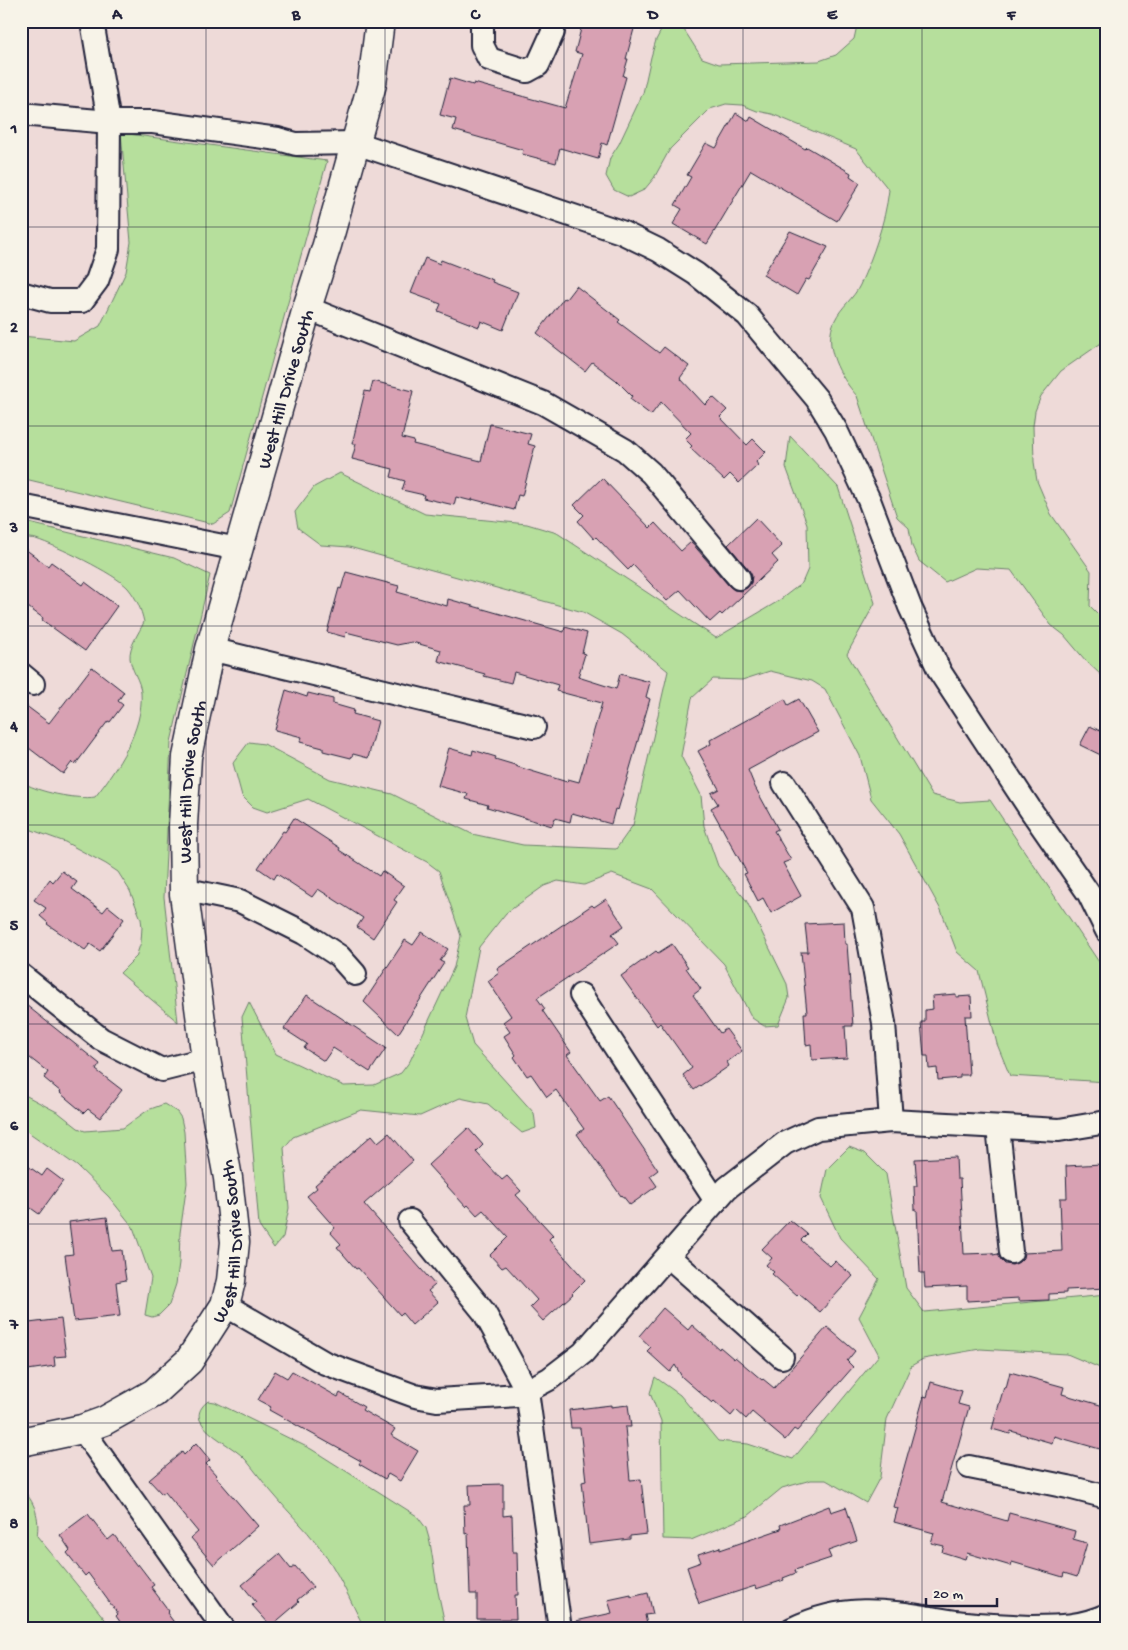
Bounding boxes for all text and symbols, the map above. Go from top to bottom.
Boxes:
text: A [111,7,123,26]
text: B [291,7,301,26]
text: C [470,7,481,26]
text: D [646,7,659,26]
text: E [827,7,838,26]
text: F [1006,7,1017,26]
text: 1 [10,121,17,140]
street label: West Hill Drive South [254,307,321,472]
text: 2 [10,320,18,339]
text: 3 [9,520,18,539]
street label: West Hill Drive South [175,698,214,863]
text: 4 [9,719,18,738]
text: 5 [10,918,19,937]
text: 6 [10,1118,19,1137]
street label: West Hill Drive South [208,1158,250,1329]
text: 7 [9,1317,19,1336]
text: 8 [10,1516,19,1535]
scale bar [926,1575,997,1607]
text: 20 m [933,1586,963,1604]

